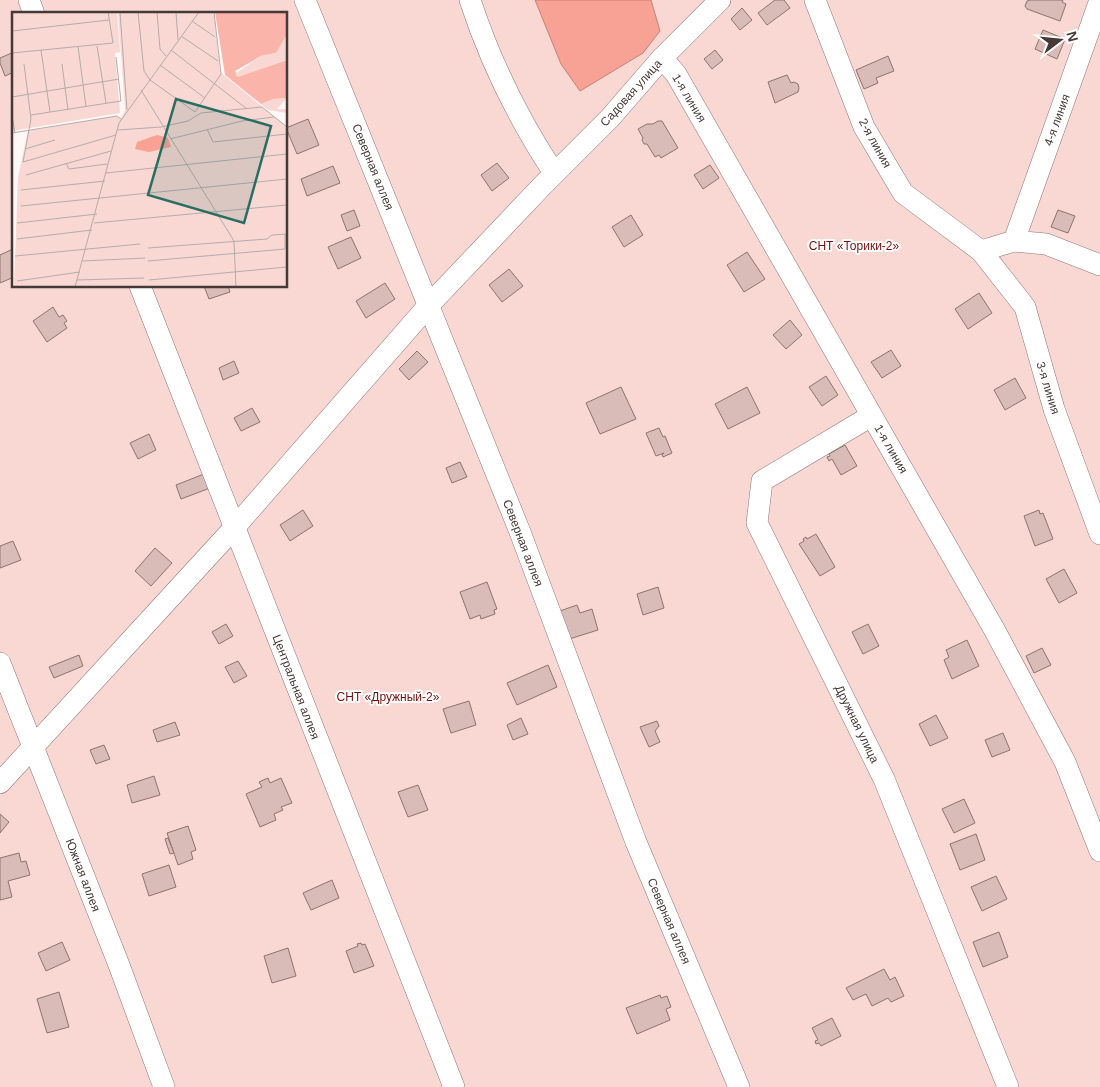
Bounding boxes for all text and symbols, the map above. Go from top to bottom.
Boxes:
inset map [12,12,288,288]
north arrow [1035,15,1085,65]
text: N [1063,29,1082,43]
street label: Садовая улица [597,57,665,129]
street label: 1-я линия [669,71,709,125]
street label: 4-я линия [1041,92,1073,148]
street label: 2-я линия [856,116,894,170]
street label: Северная аллея [349,122,397,212]
park label: СНТ «Торики-2» [809,239,900,253]
street label: 3-я линия [1033,360,1063,416]
street label: 1-я линия [871,422,911,476]
street label: Северная аллея [500,498,546,588]
street label: Центральная аллея [270,633,322,741]
street label: Дружная улица [832,683,882,766]
park label: СНТ «Дружный-2» [337,690,440,704]
street label: Южная аллея [63,836,103,914]
street label: Северная аллея [645,876,693,966]

